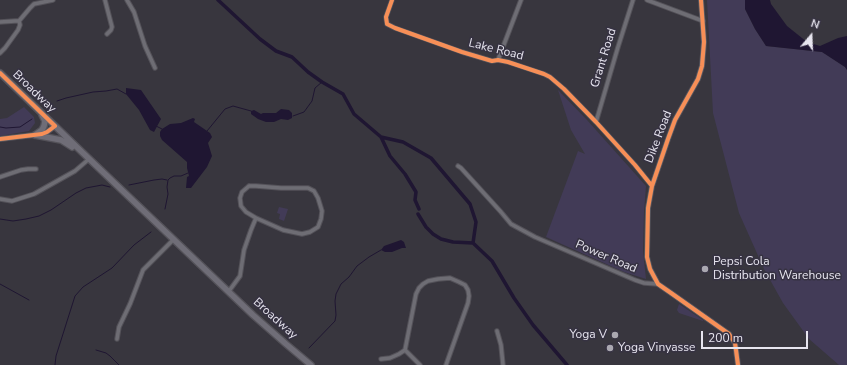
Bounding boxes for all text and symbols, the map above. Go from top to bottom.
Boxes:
north arrow [791,16,831,56]
text: N [809,16,821,33]
street label: Grant Road [588,27,620,89]
street label: Lake Road [467,36,525,64]
street label: Broadway [9,68,59,116]
street label: Dike Road [642,109,676,165]
street label: Power Road [573,238,639,276]
place label: Pepsi Cola Distribution Warehouse [713,255,841,283]
marker: Pepsi Cola Distribution Warehouse [700,264,710,274]
street label: Broadway [250,295,300,343]
scale bar [703,323,810,349]
place label: Yoga V [569,328,607,342]
marker: Yoga V [610,330,620,340]
text: 200 m [708,330,743,346]
place label: Yoga Vinyasse [618,341,695,355]
marker: Yoga Vinyasse [605,343,615,353]

